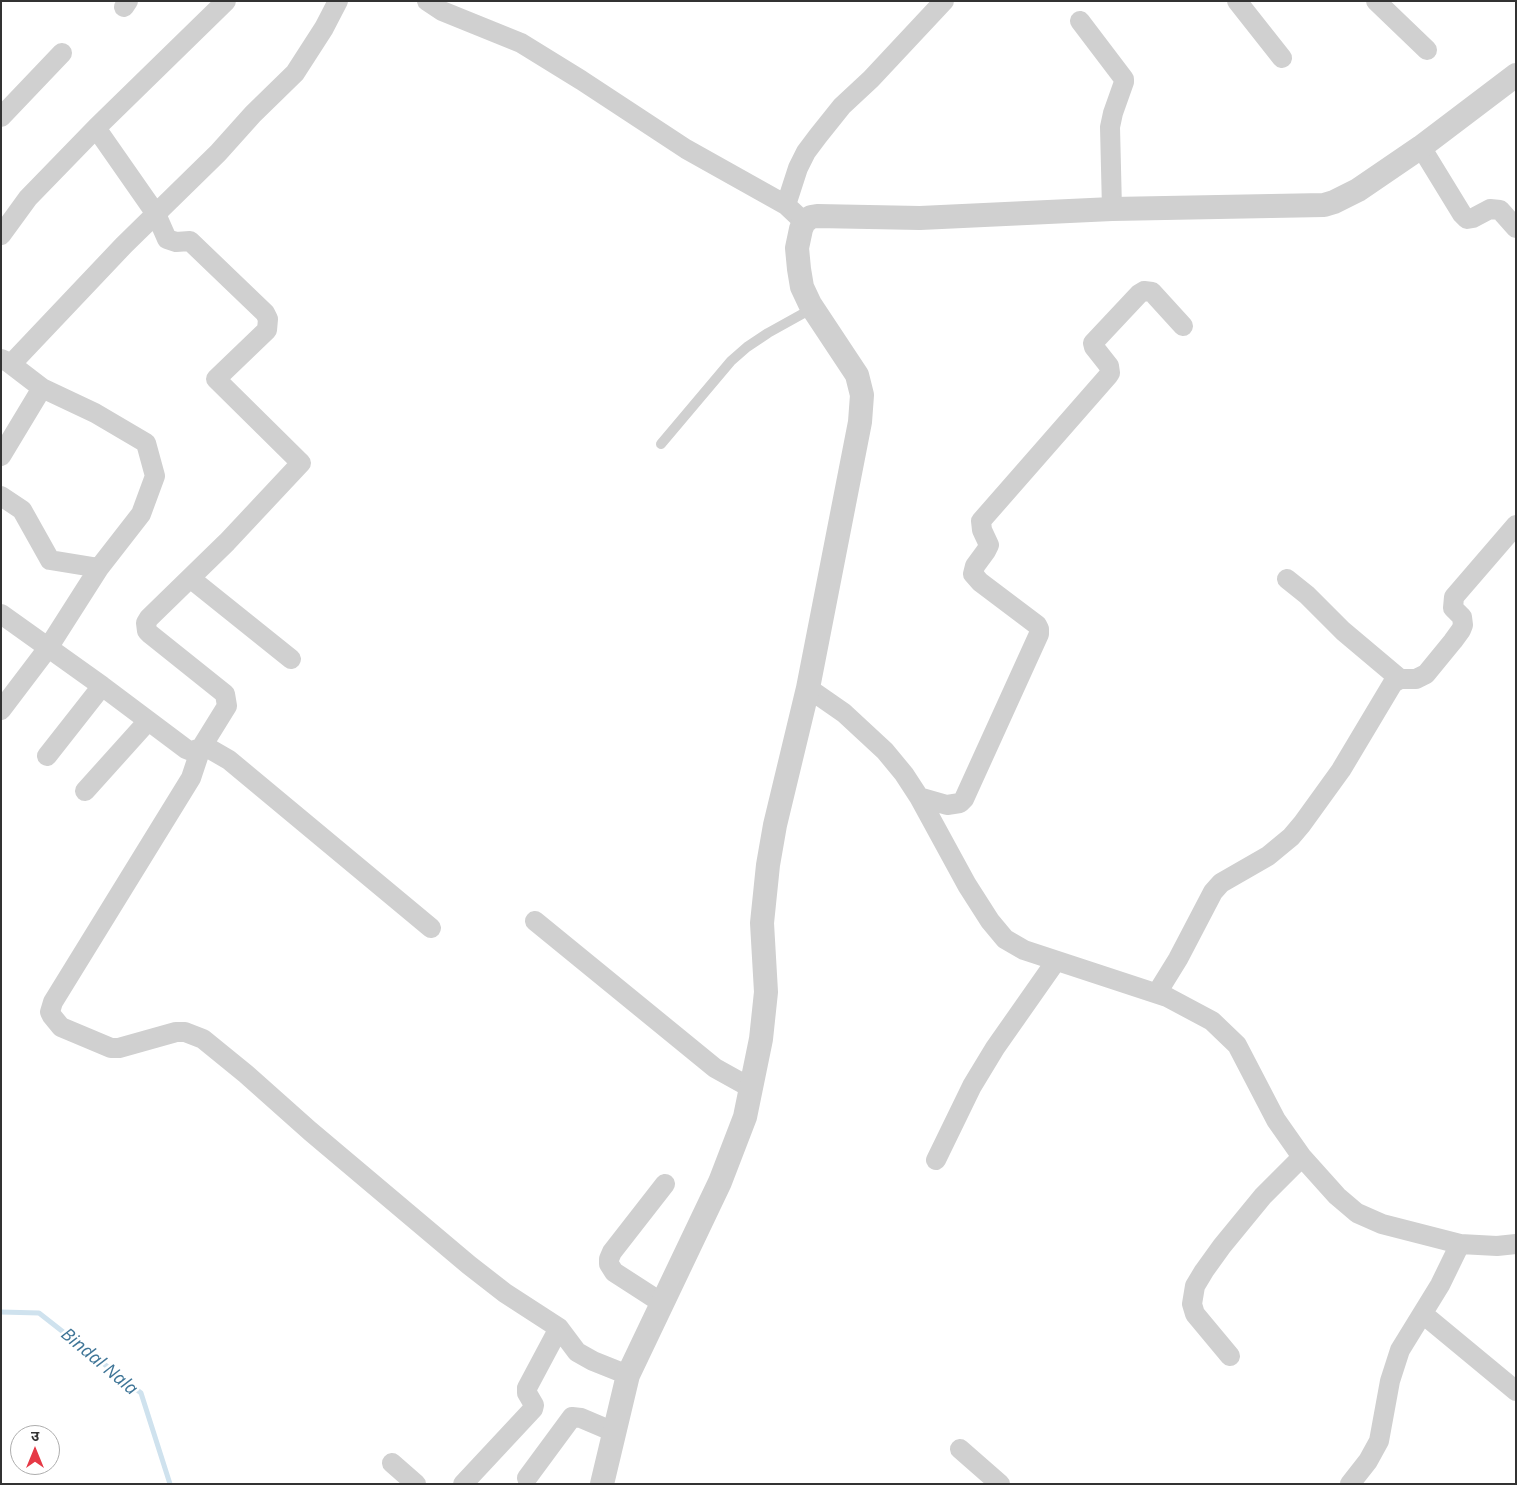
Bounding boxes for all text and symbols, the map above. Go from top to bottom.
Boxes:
water label: Bindal Nala [56,1324,142,1400]
north arrow [10,1425,60,1475]
text: उ [31,1426,39,1445]

